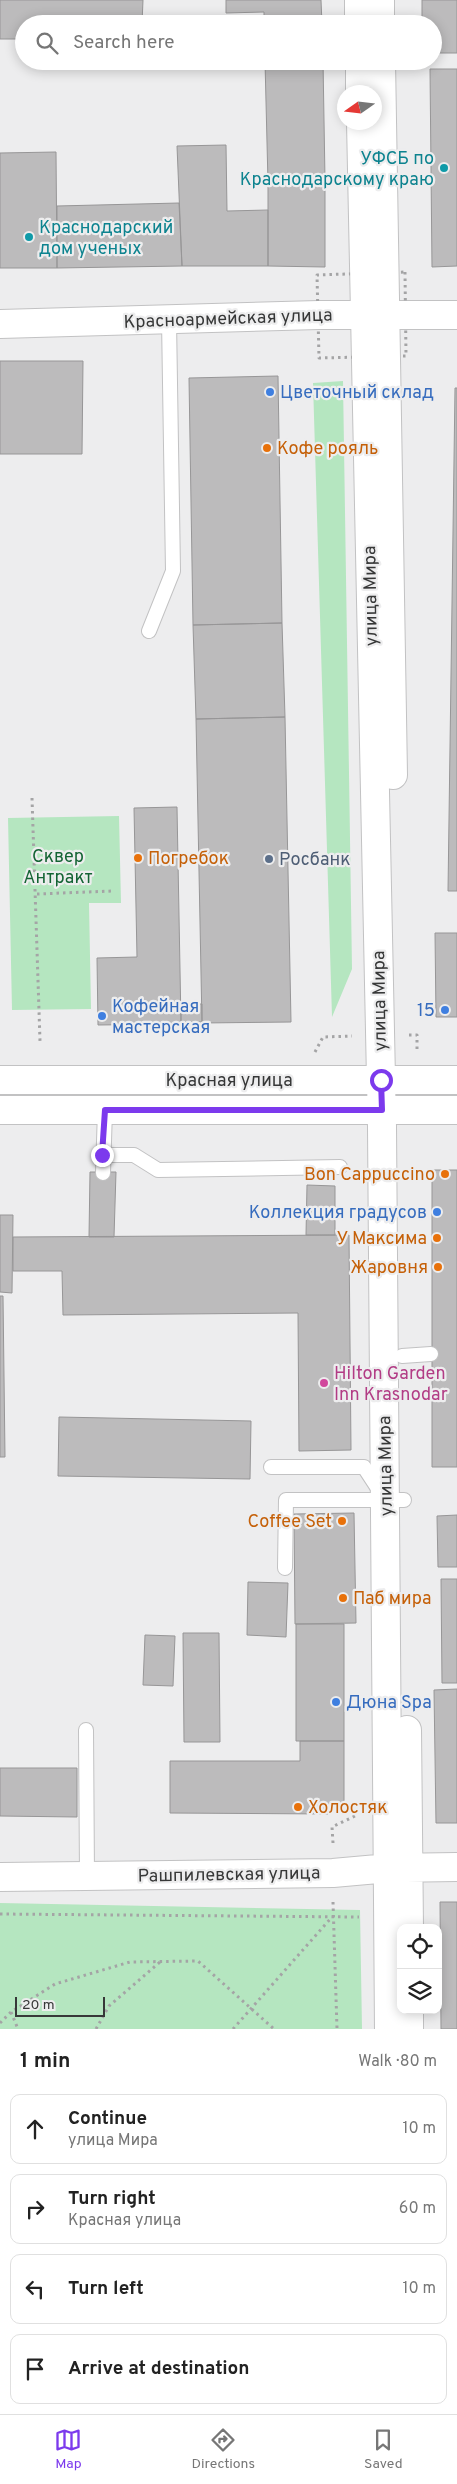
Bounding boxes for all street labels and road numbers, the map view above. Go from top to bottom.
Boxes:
street label: Красноармейская улица [123,304,333,335]
street label: улица Мира [359,545,384,647]
street label: улица Мира [368,950,393,1052]
street label: Красная улица [165,1070,293,1093]
street label: улица Мира [374,1415,399,1517]
street label: Рашпилевская улица [138,1862,320,1889]

